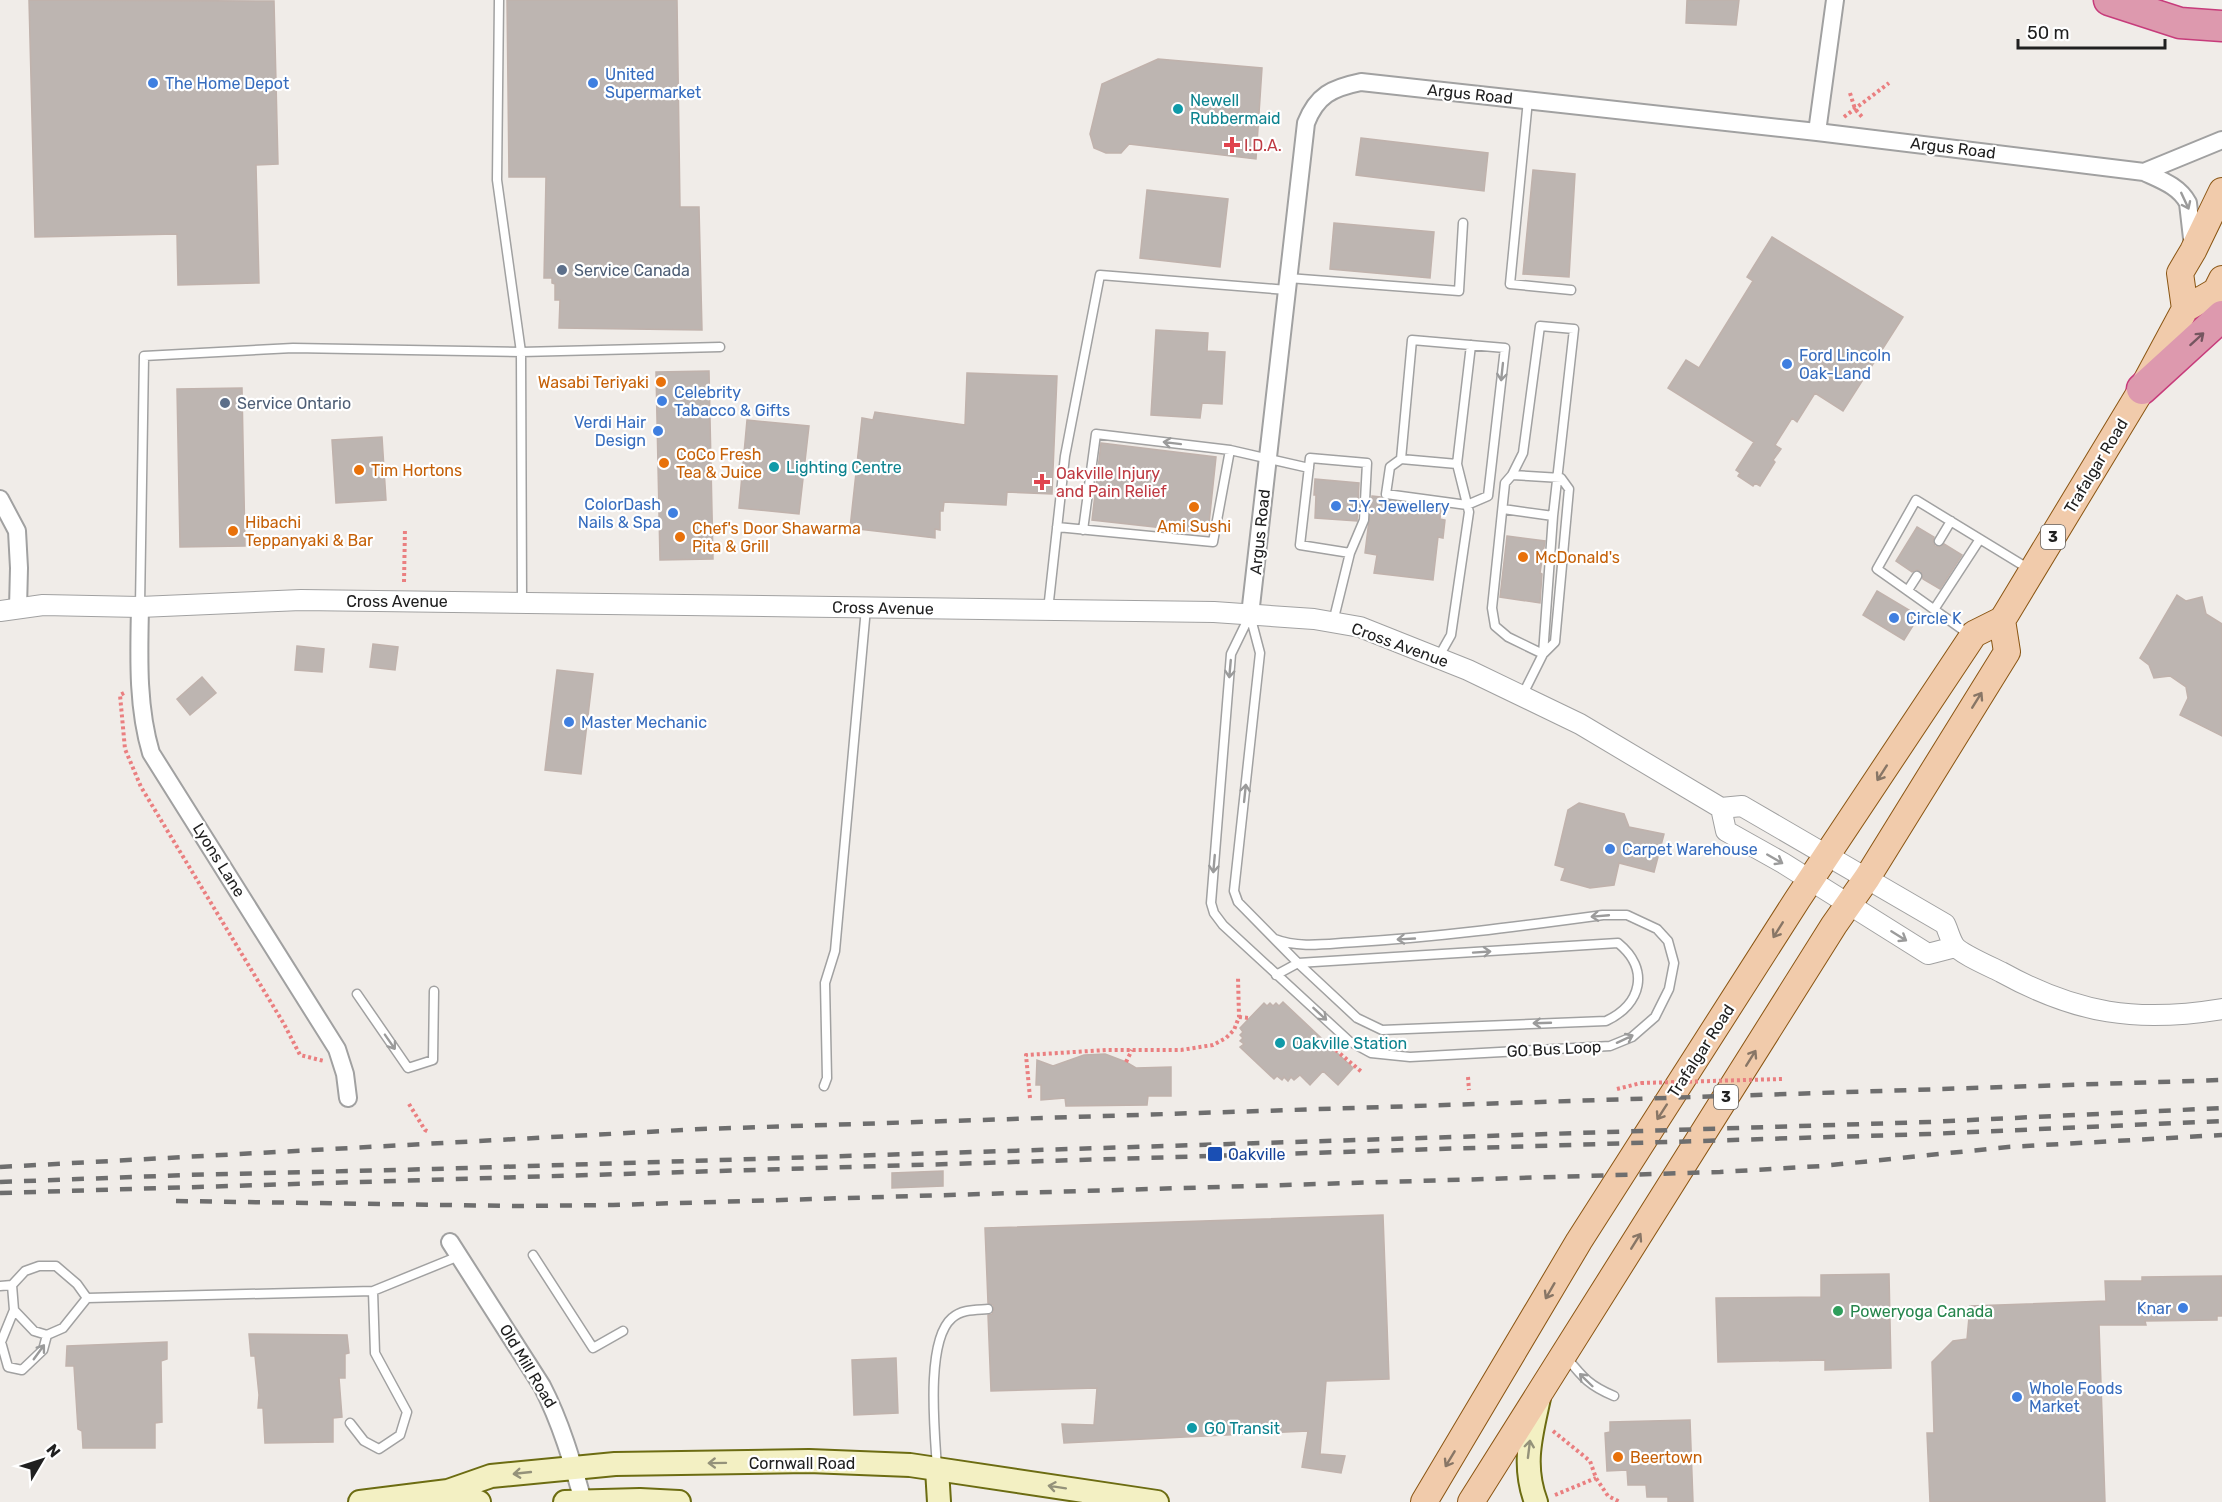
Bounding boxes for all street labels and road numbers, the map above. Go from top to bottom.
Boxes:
street label: Argus Road [1426,80,1514,108]
street label: Argus Road [1909,133,1997,163]
street label: Trafalgar Road [2060,415,2132,517]
street label: Argus Road [1246,488,1274,576]
road number: 3 [2041,525,2065,549]
street label: Cross Avenue [346,592,448,611]
street label: Cross Avenue [832,598,934,618]
street label: Cross Avenue [1349,619,1451,671]
street label: Lyons Lane [189,820,249,900]
street label: Trafalgar Road [1664,1001,1738,1101]
street label: GO Bus Loop [1506,1037,1602,1061]
road number: 3 [1714,1085,1738,1109]
street label: Old Mill Road [496,1321,560,1411]
street label: Cornwall Road [749,1454,855,1473]

